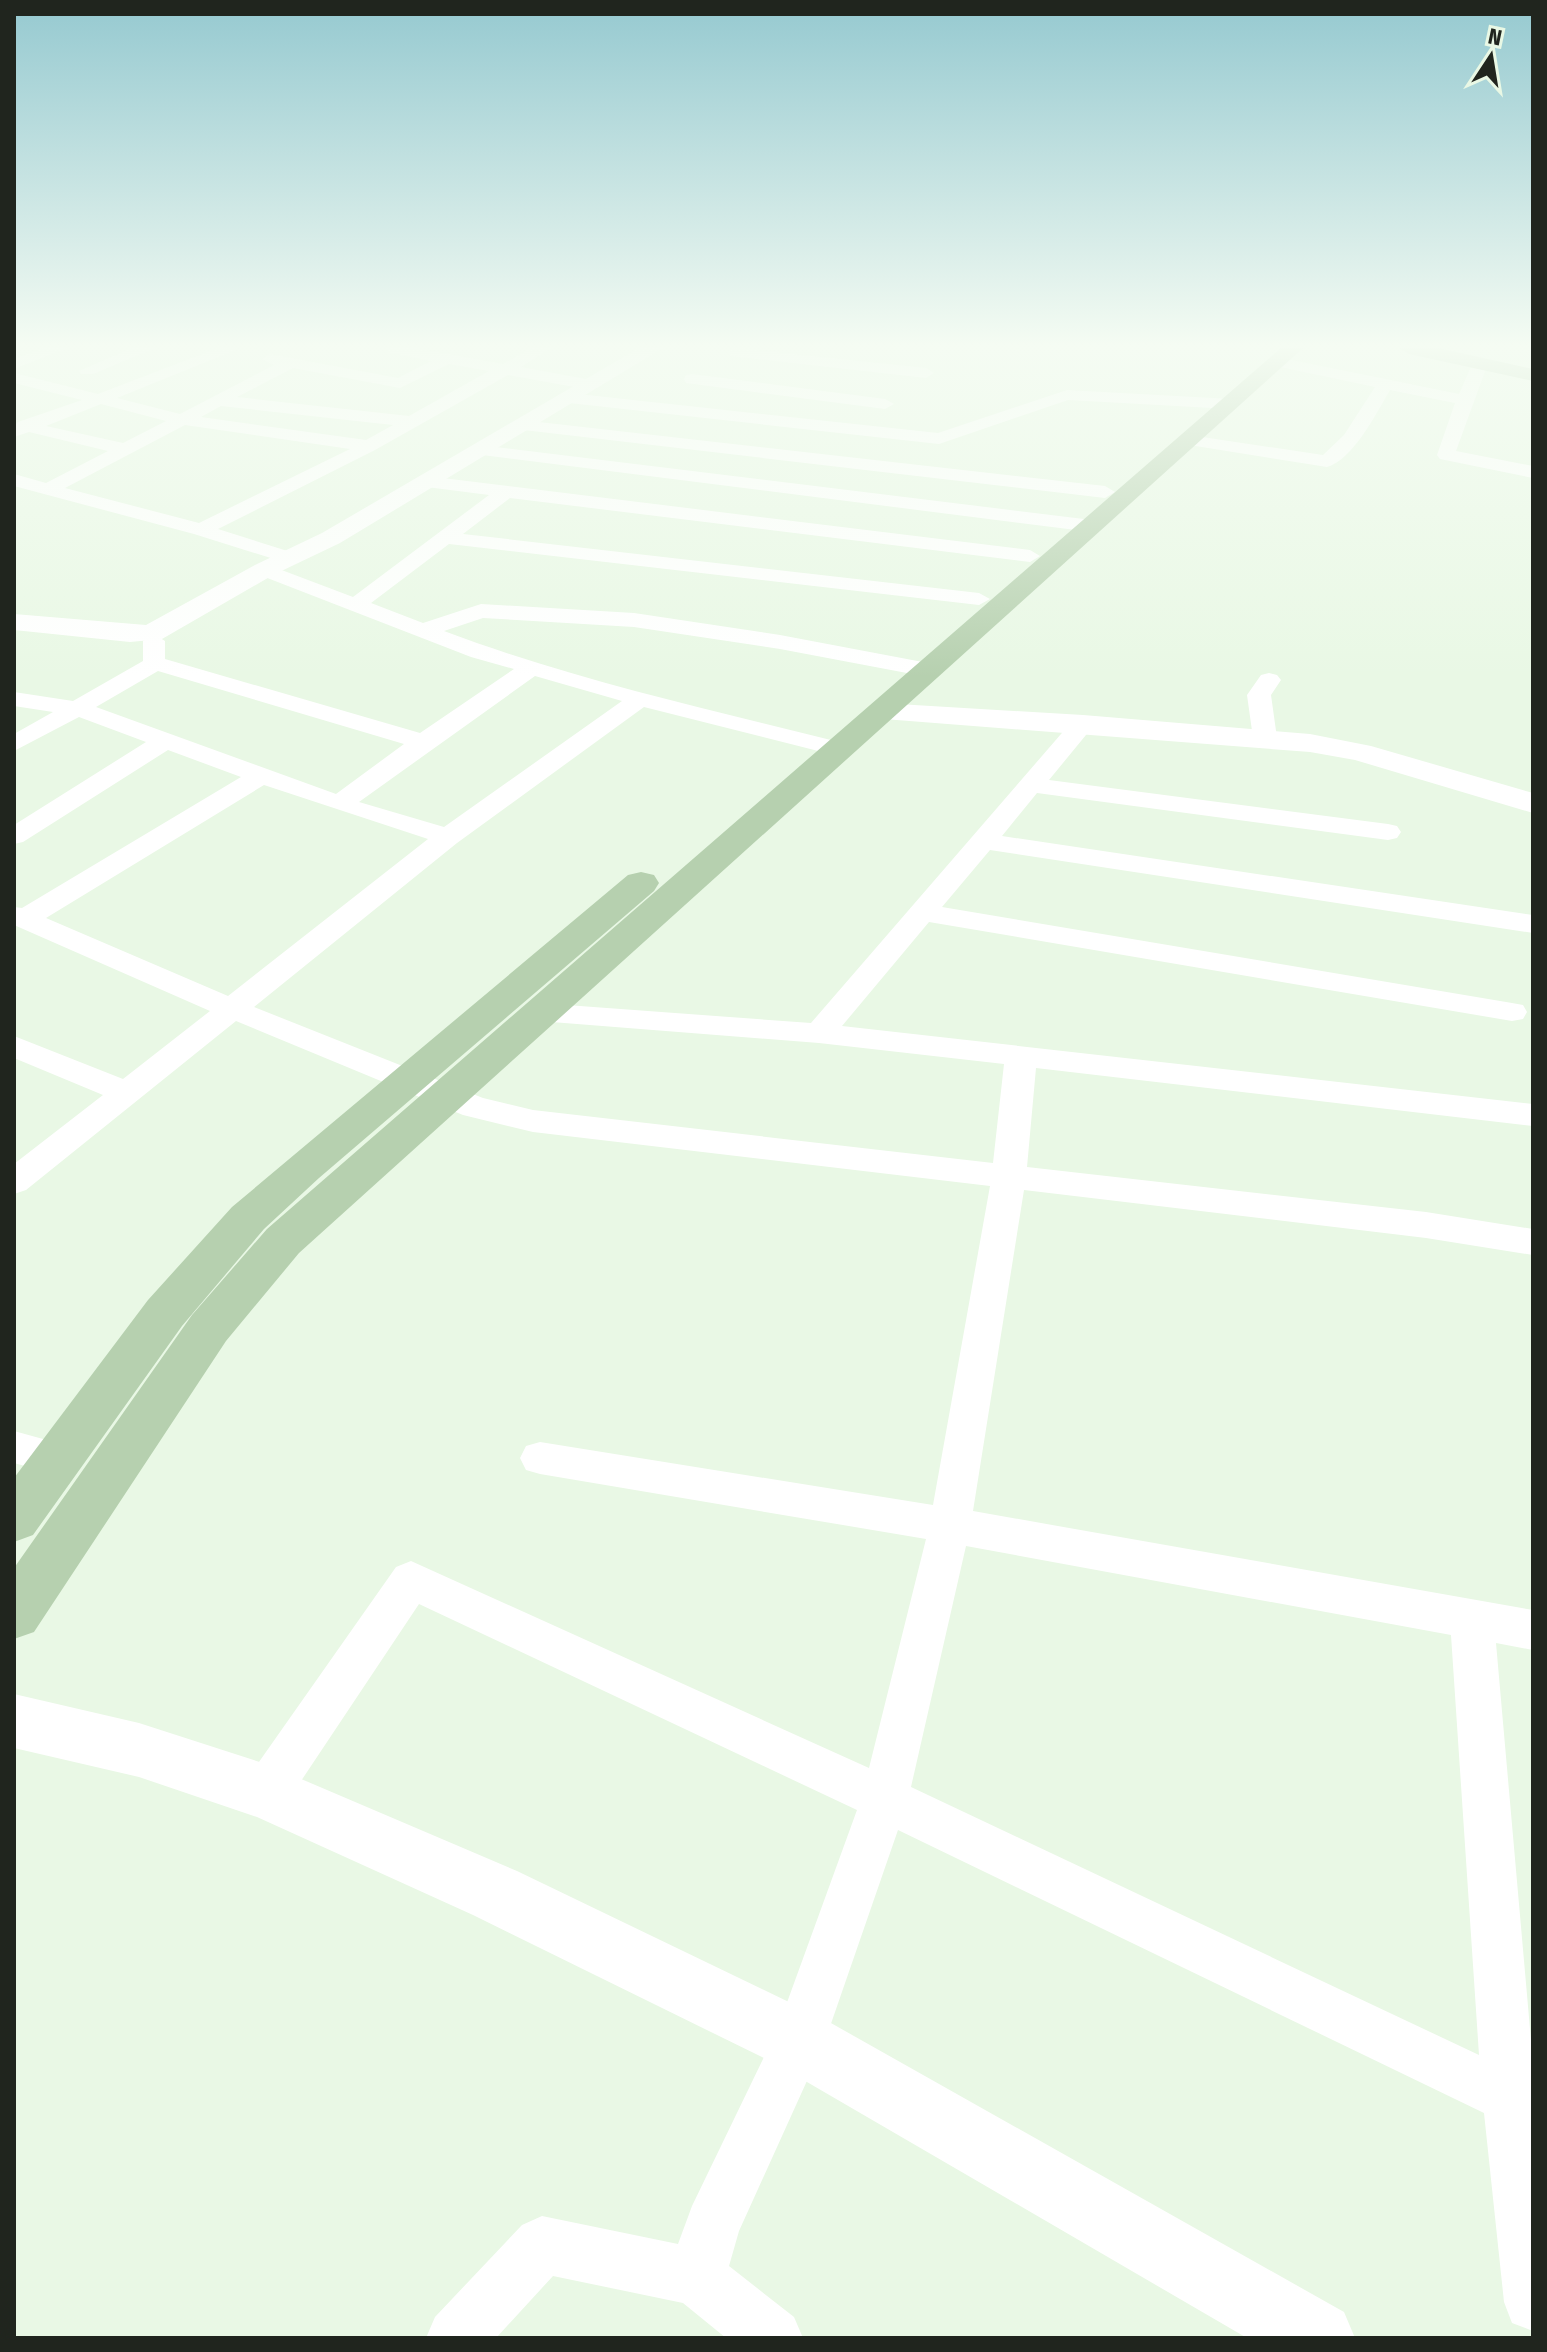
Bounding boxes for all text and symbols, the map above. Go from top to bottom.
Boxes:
north arrow [1451,16,1531,96]
text: N [1486,22,1504,52]

